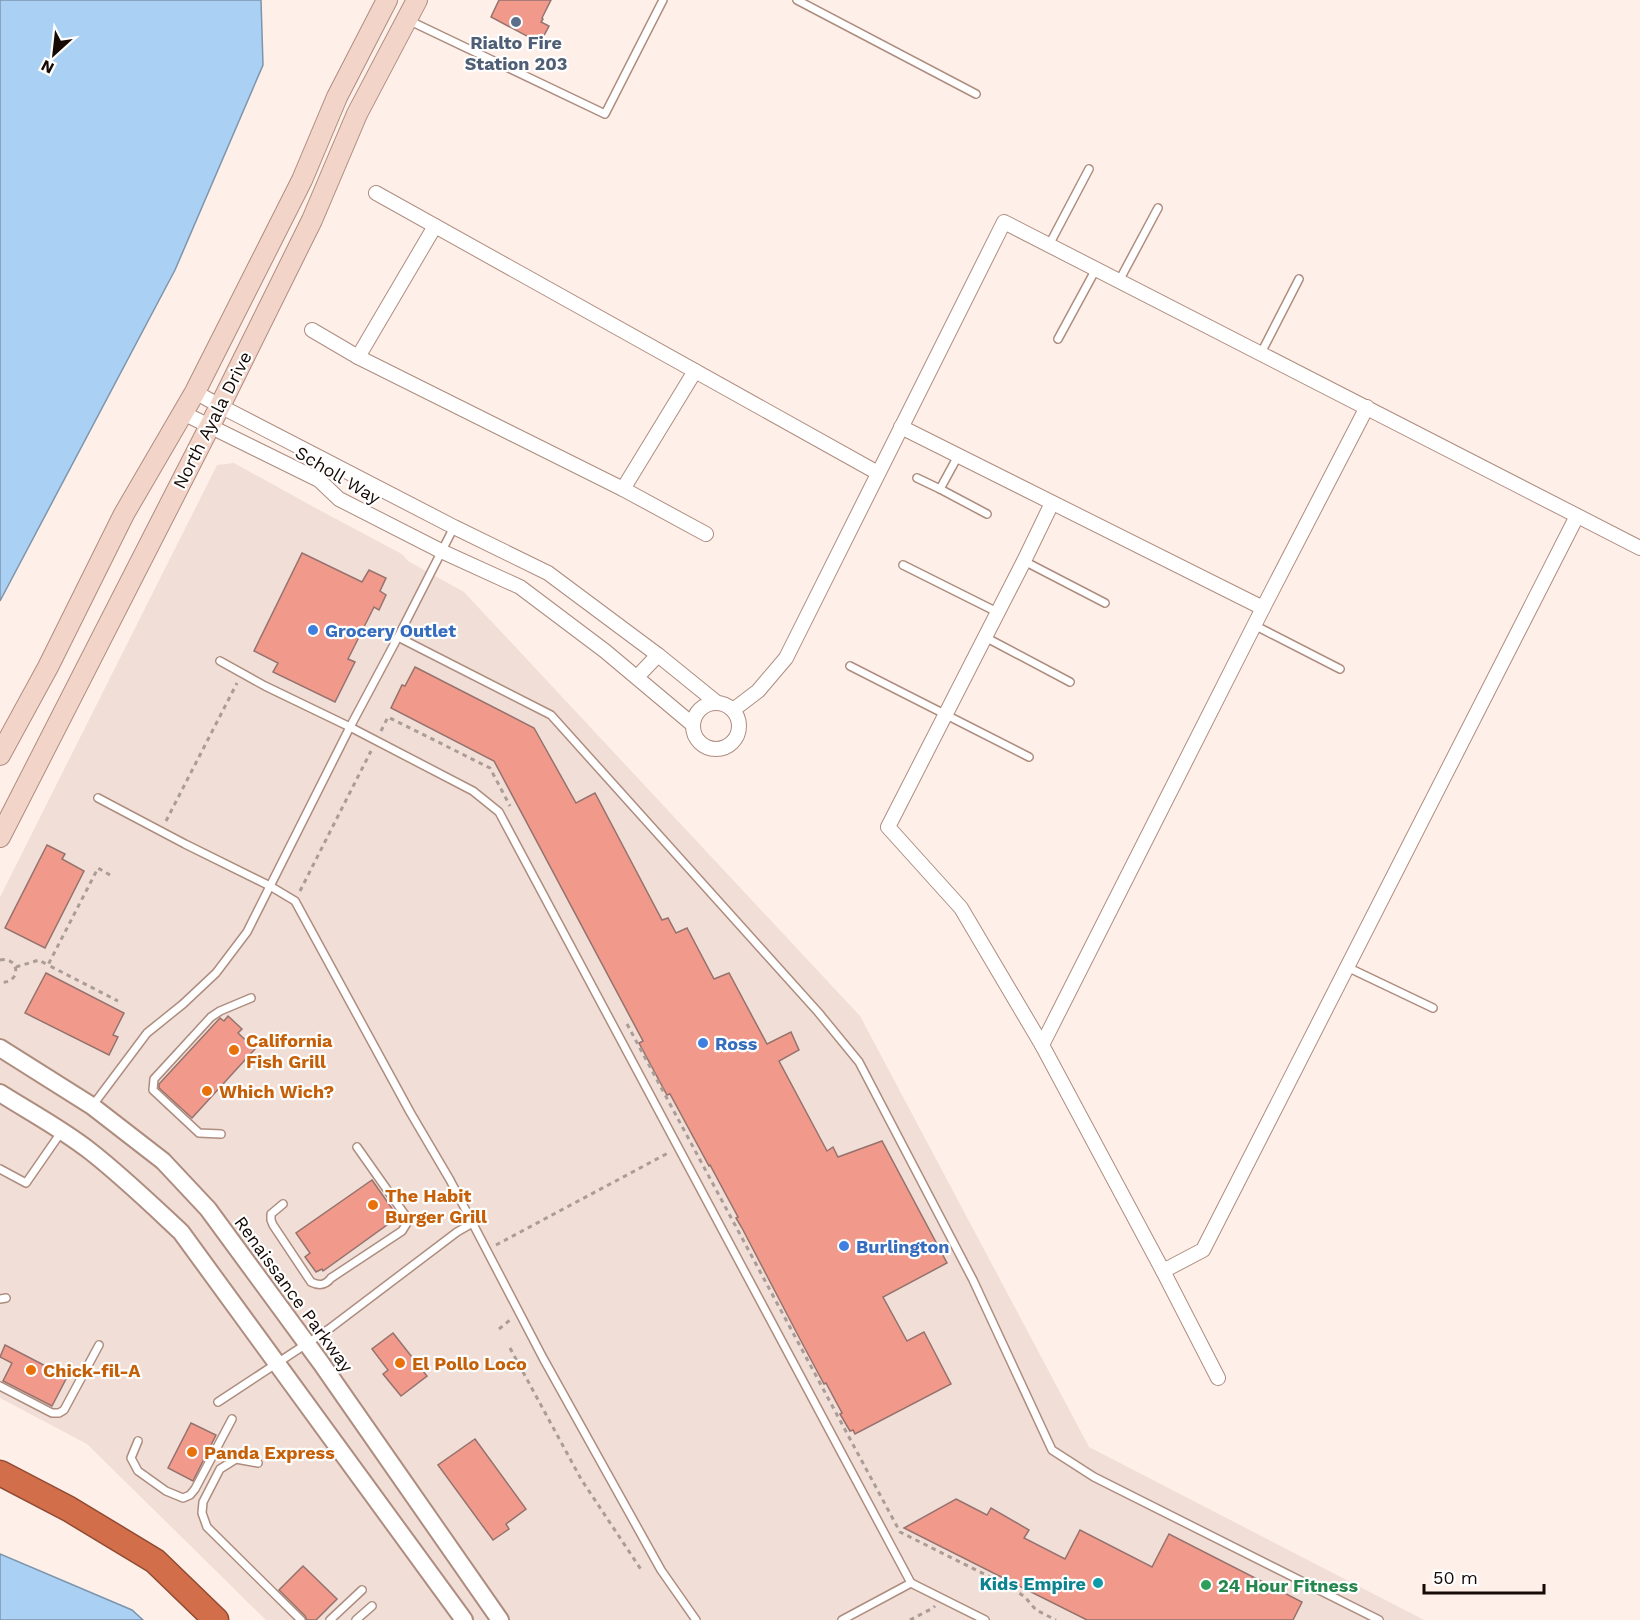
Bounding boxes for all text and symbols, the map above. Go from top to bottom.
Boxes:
marker: Rialto Fire Station 203 [509,15,523,29]
north arrow [24,24,84,84]
place label: Rialto Fire Station 203 [465,32,567,74]
text: N [38,56,57,78]
street label: North Ayala Drive [168,348,256,492]
street label: Scholl Way [292,441,385,509]
place label: Grocery Outlet [325,620,456,641]
marker: Grocery Outlet [306,623,320,637]
place label: California Fish Grill [246,1030,333,1072]
place label: Ross [715,1033,758,1054]
marker: Ross [696,1036,710,1050]
marker: California Fish Grill [227,1043,241,1057]
place label: Which Wich? [219,1081,334,1102]
marker: Which Wich? [200,1084,214,1098]
place label: The Habit Burger Grill [385,1185,487,1227]
marker: The Habit Burger Grill [366,1198,380,1212]
street label: Renaissance Parkway [230,1212,358,1377]
place label: Burlington [856,1236,949,1257]
marker: Burlington [837,1239,851,1253]
place label: El Pollo Loco [412,1353,527,1374]
marker: El Pollo Loco [393,1356,407,1370]
place label: Chick-fil-A [43,1360,141,1381]
marker: Chick-fil-A [24,1363,38,1377]
place label: Panda Express [204,1442,335,1463]
marker: Panda Express [185,1445,199,1459]
scale bar [1424,1557,1544,1595]
text: 50 m [1433,1567,1478,1588]
place label: Kids Empire [979,1573,1086,1594]
place label: 24 Hour Fitness [1218,1575,1358,1596]
marker: Kids Empire [1091,1576,1105,1590]
marker: 24 Hour Fitness [1199,1578,1213,1592]

